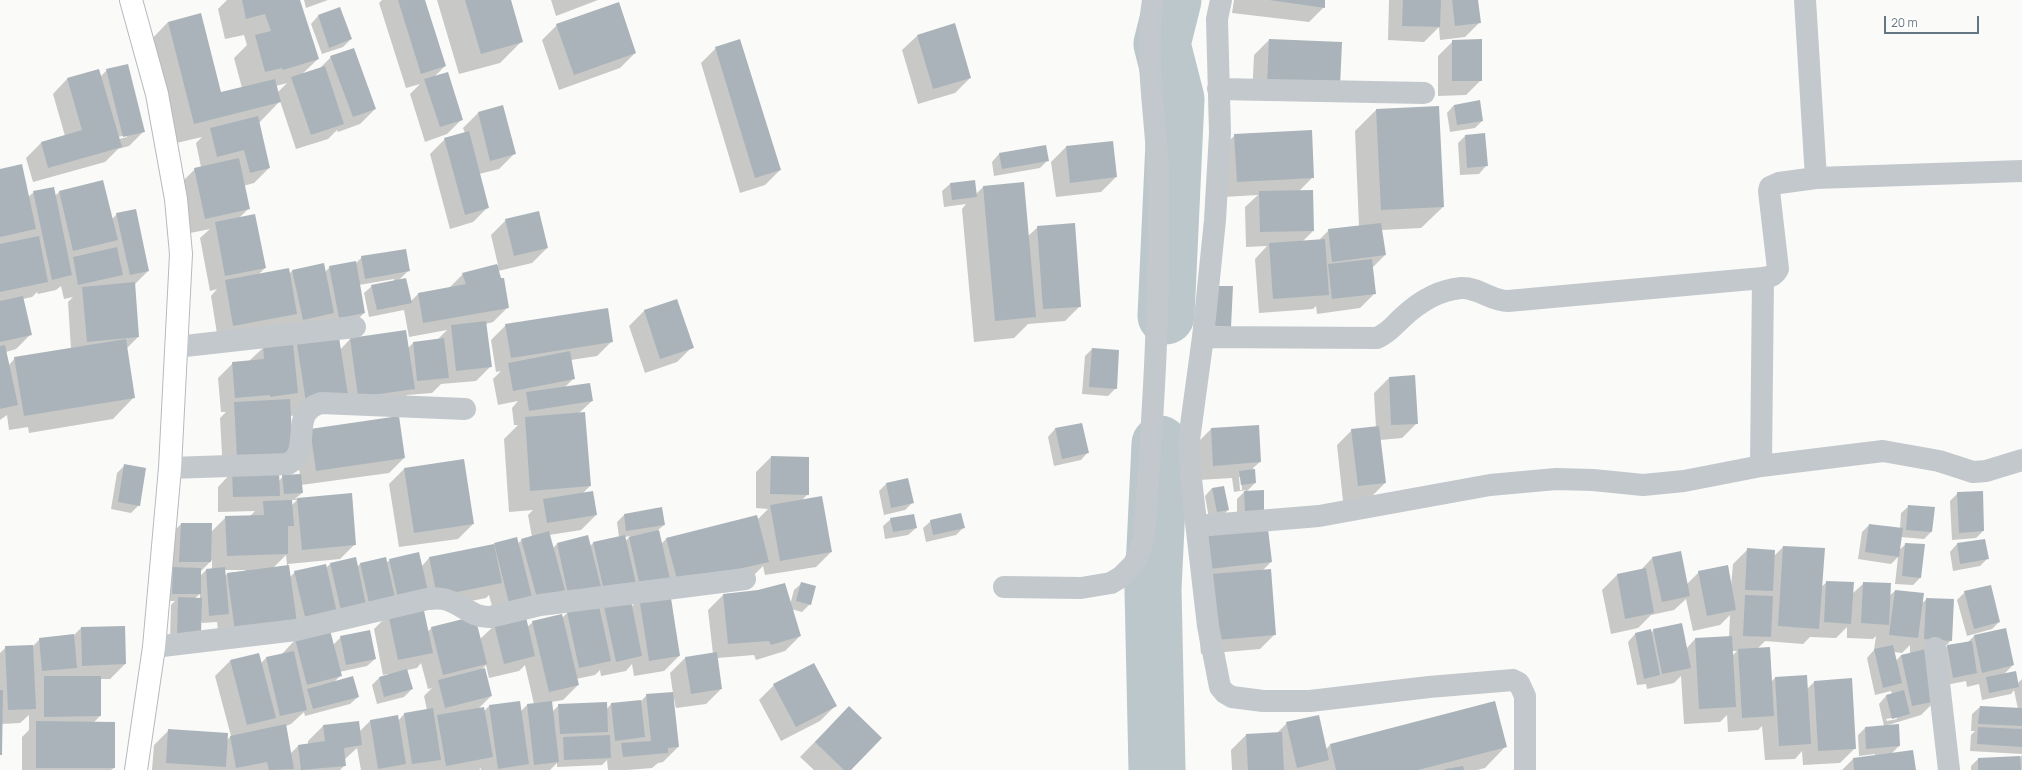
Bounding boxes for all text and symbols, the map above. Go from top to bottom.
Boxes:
scale bar [1886,8,1981,34]
text: 20 m [1891,14,1918,31]

